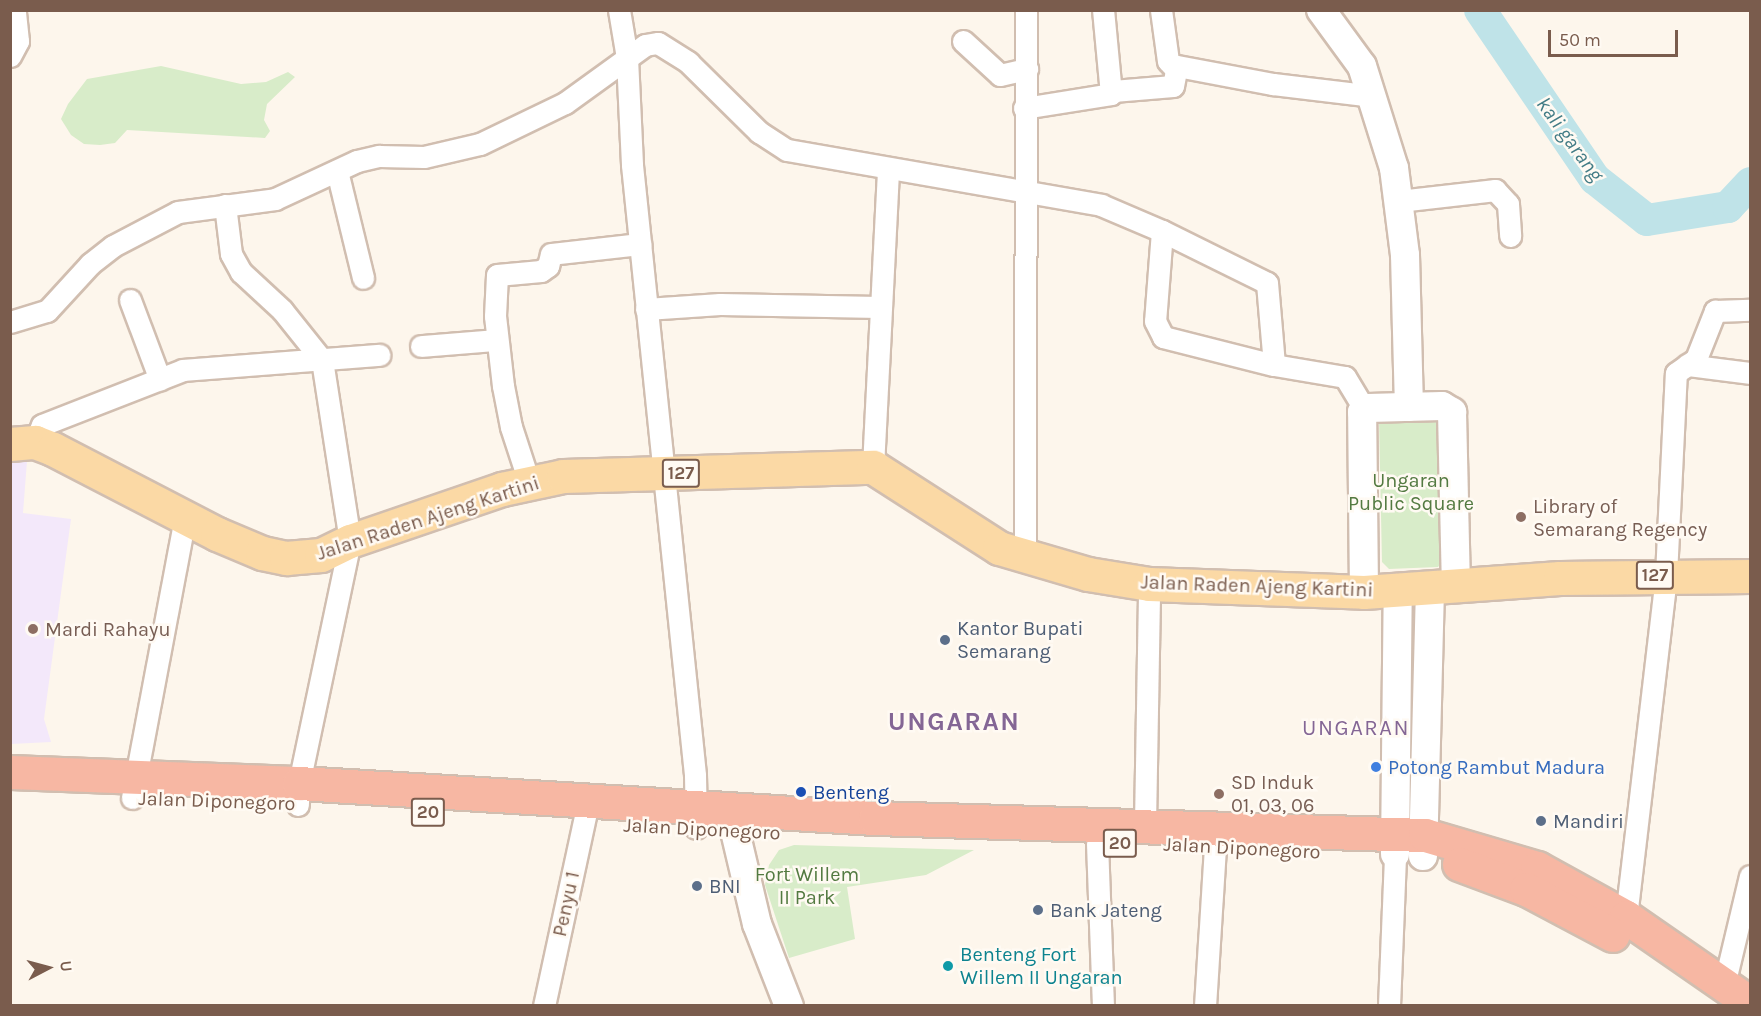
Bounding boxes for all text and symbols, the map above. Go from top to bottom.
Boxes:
scale bar [1551,18,1682,56]
text: 50 m [1559,29,1601,51]
water label: kali garang [1531,92,1609,186]
road number: 127 [662,458,700,488]
park label: Ungaran Public Square [1348,469,1474,516]
street label: Jalan Raden Ajeng Kartini [314,471,542,565]
place label: Library of Semarang Regency [1533,494,1707,541]
marker: Library of Semarang Regency [1514,510,1528,524]
road number: 127 [1636,560,1674,590]
street label: Jalan Raden Ajeng Kartini [1140,570,1374,602]
place label: Kantor Bupati Semarang [957,616,1083,663]
place label: Mardi Rahayu [45,617,170,641]
marker: Mardi Rahayu [26,622,40,636]
marker: Kantor Bupati Semarang [938,633,952,647]
district label: UNGARAN [888,706,1020,738]
district label: UNGARAN [1302,716,1410,742]
place label: Potong Rambut Madura [1388,755,1605,779]
marker: Potong Rambut Madura [1369,760,1383,774]
place label: SD Induk 01, 03, 06 [1231,771,1314,818]
place label: Benteng [813,780,889,804]
marker: Benteng [794,785,808,799]
street label: Jalan Diponegoro [138,786,296,816]
marker: SD Induk 01, 03, 06 [1212,787,1226,801]
road number: 20 [410,797,446,827]
place label: Mandiri [1553,809,1624,833]
street label: Jalan Diponegoro [623,813,781,845]
marker: Mandiri [1534,814,1548,828]
road number: 20 [1102,828,1138,858]
street label: Jalan Diponegoro [1163,832,1321,864]
park label: Fort Willem II Park [755,862,859,909]
street label: Penyu 1 [547,869,585,939]
place label: BNI [709,874,741,898]
marker: BNI [690,879,704,893]
place label: Bank Jateng [1050,898,1162,922]
marker: Bank Jateng [1031,903,1045,917]
north arrow [18,938,78,998]
place label: Benteng Fort Willem II Ungaran [960,942,1122,989]
marker: Benteng Fort Willem II Ungaran [941,959,955,973]
text: U [56,960,76,973]

